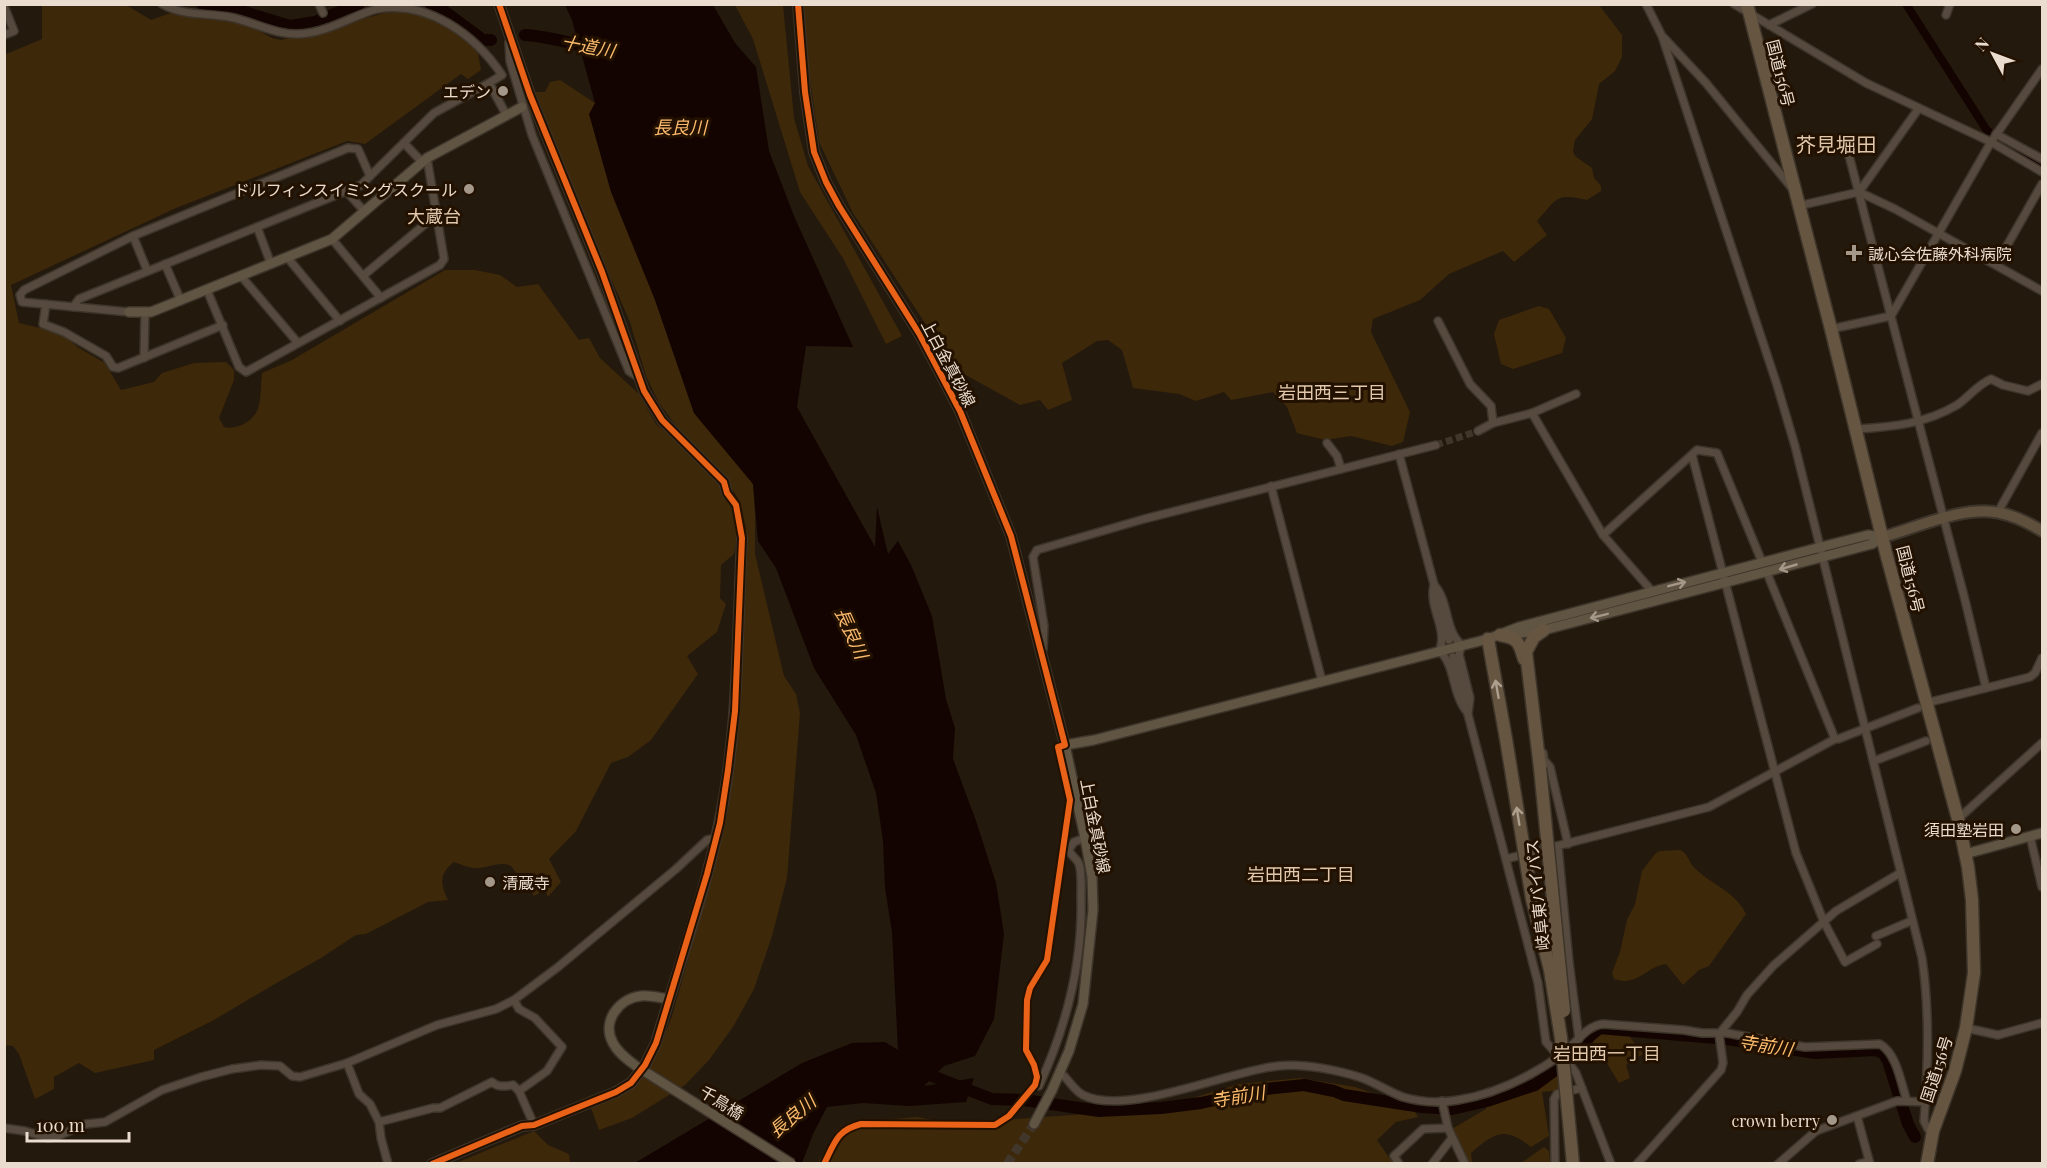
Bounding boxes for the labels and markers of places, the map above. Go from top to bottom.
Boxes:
place label: エデン [443,81,491,102]
marker: エデン [496,84,510,98]
place label: ドルフィンスイミングスクール [234,179,457,200]
marker: ドルフィンスイミングスクール [462,182,476,196]
place label: 誠心会佐藤外科病院 [1868,243,2012,264]
marker: 誠心会佐藤外科病院 [1845,244,1863,262]
place label: 須田塾岩田 [1924,819,2004,840]
marker: 須田塾岩田 [2009,822,2023,836]
place label: 清蔵寺 [502,872,550,893]
marker: 清蔵寺 [483,875,497,889]
place label: crown berry [1732,1110,1820,1131]
marker: crown berry [1825,1113,1839,1127]

